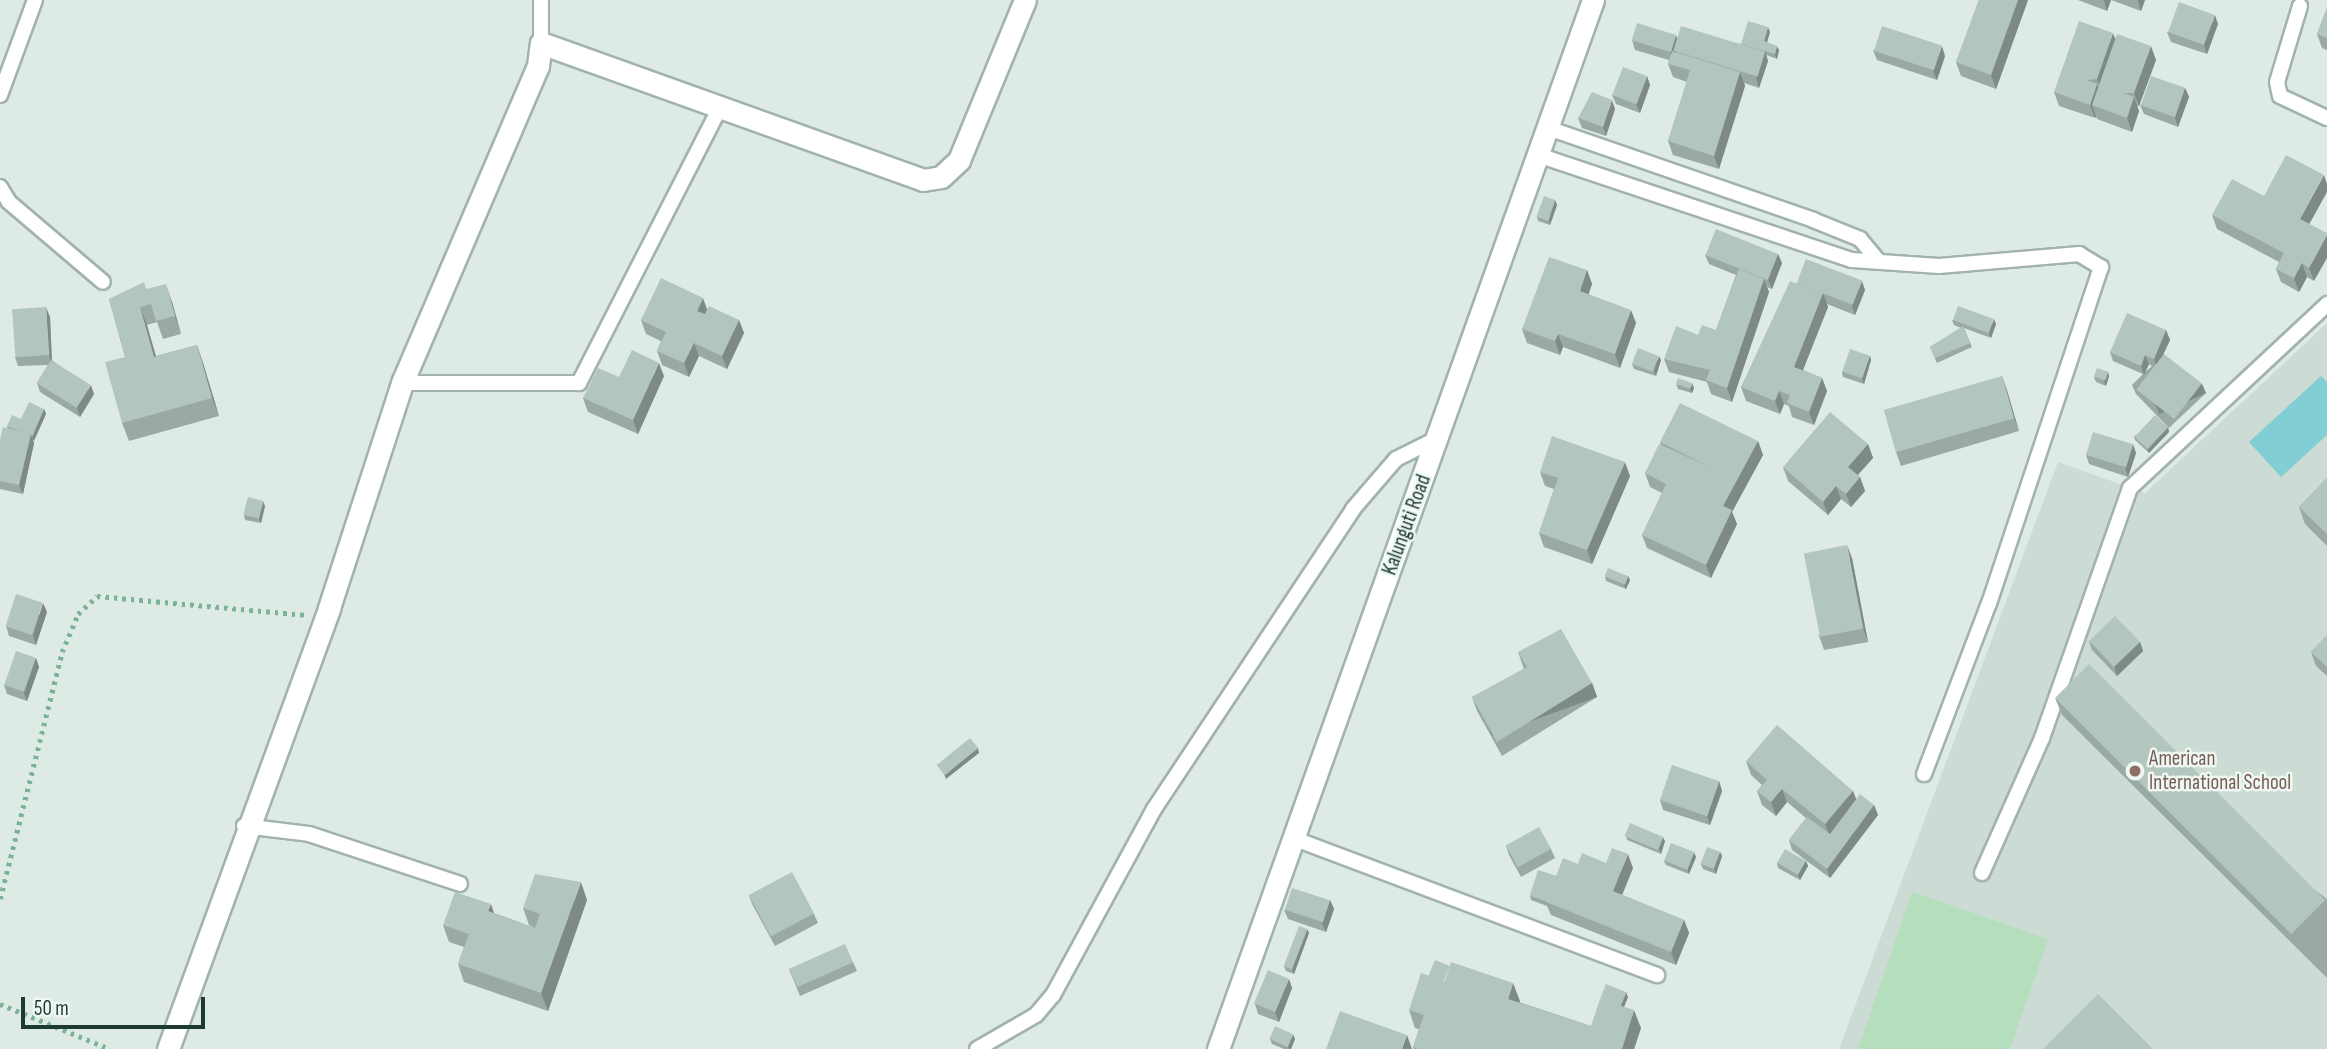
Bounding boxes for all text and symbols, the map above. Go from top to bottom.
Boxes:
street label: Kalunguti Road [1377,471,1437,579]
place label: American International School [2149,746,2291,796]
marker: American International School [2127,763,2143,779]
scale bar [24,982,208,1026]
text: 50 m [34,996,69,1021]

